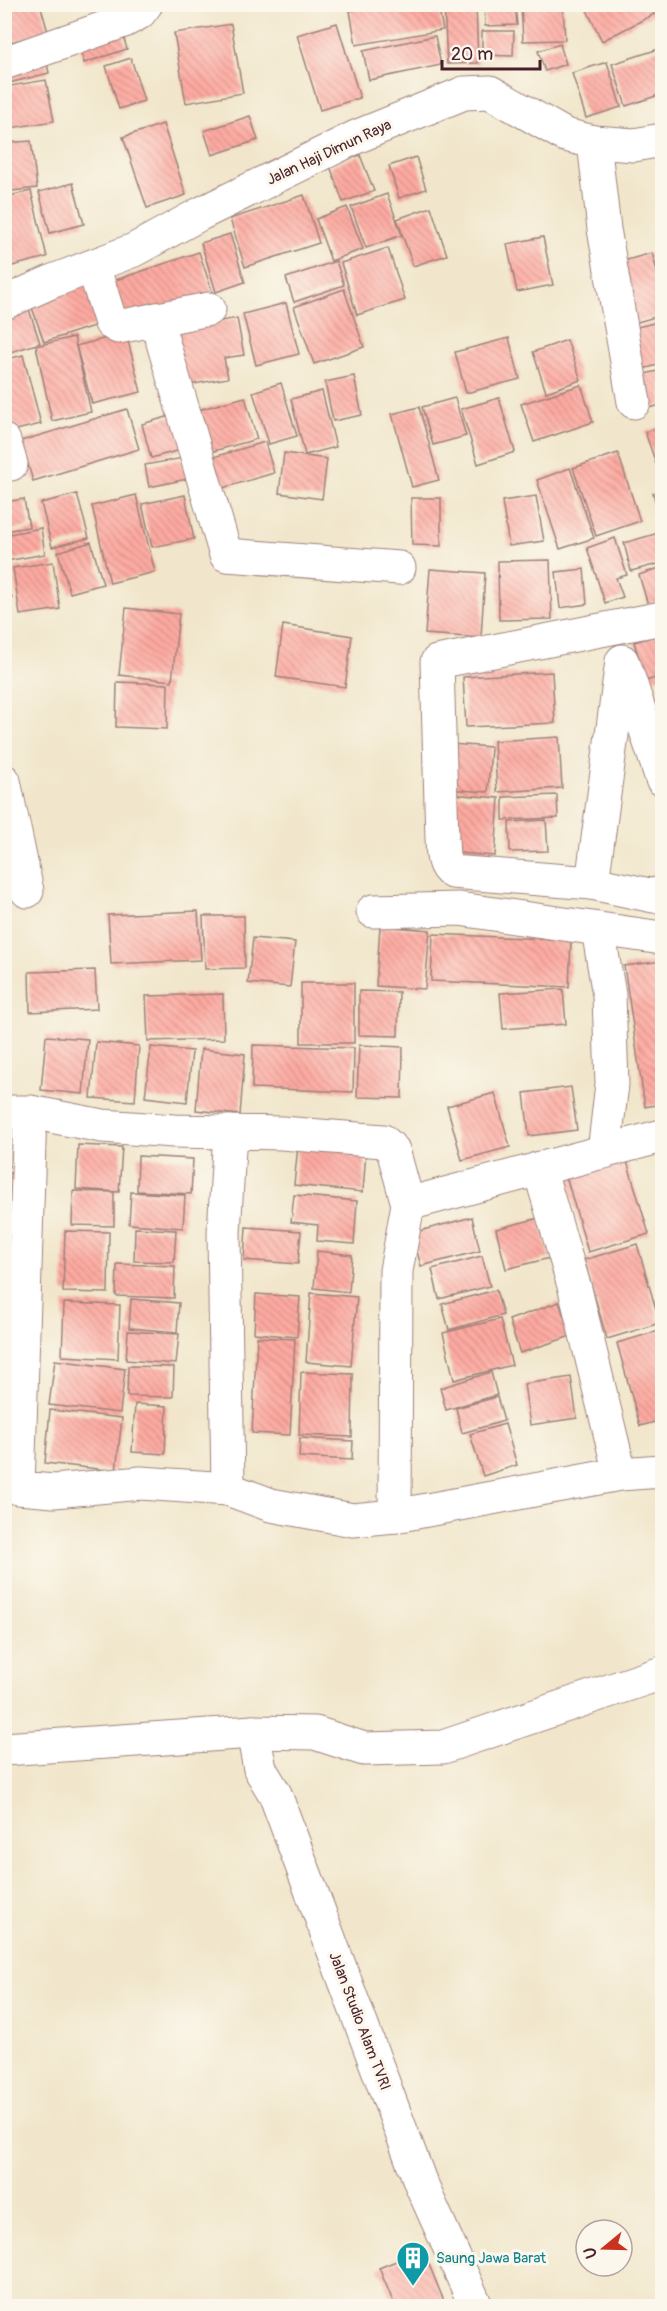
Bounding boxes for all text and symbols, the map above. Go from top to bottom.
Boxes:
scale bar [442,33,540,71]
text: 20 m [451,43,493,66]
street label: Jalan Haji Dimun Raya [264,115,395,190]
street label: Jalan Studio Alam TVRI [324,1949,395,2093]
north arrow [574,2218,634,2278]
building icon: Saung Jawa Barat [395,2240,431,2287]
text: U [579,2244,602,2261]
place label: Saung Jawa Barat [436,2249,547,2268]

